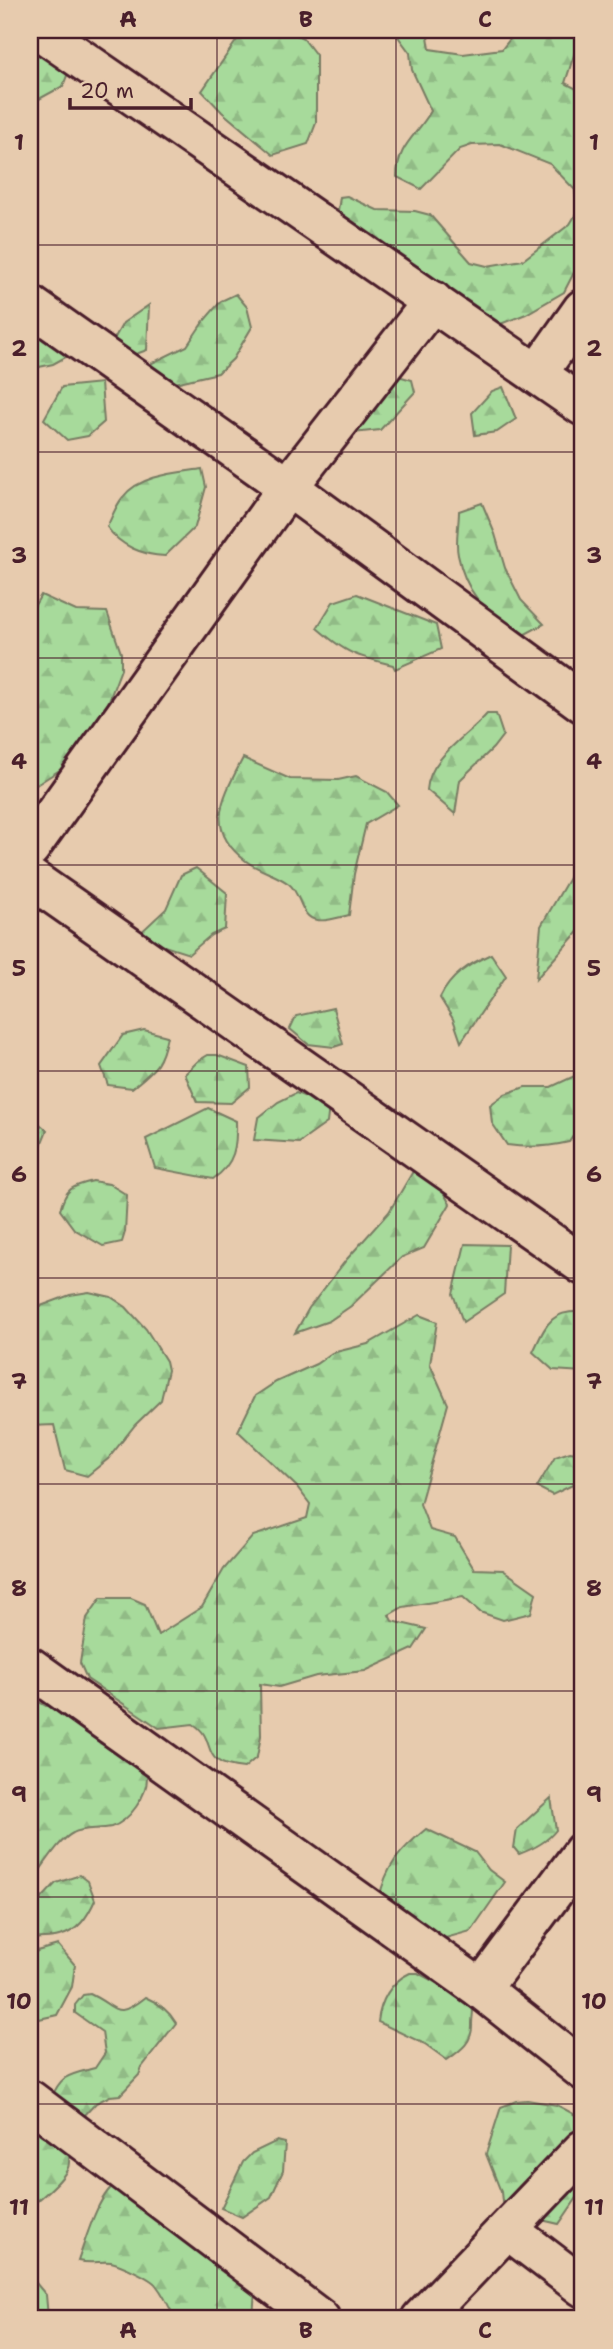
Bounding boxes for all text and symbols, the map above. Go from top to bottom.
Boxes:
text: A [119,4,137,34]
text: B [299,4,313,34]
text: C [478,4,492,34]
scale bar [70,66,191,110]
text: 20 m [80,77,134,105]
text: 1 [14,127,24,157]
text: 1 [589,127,599,157]
text: 2 [11,333,27,363]
text: 2 [586,333,602,363]
text: 3 [11,540,27,570]
text: 3 [586,540,602,570]
text: 4 [11,746,27,776]
text: 4 [586,746,602,776]
text: 5 [12,953,26,983]
text: 5 [587,953,601,983]
text: 6 [11,1159,27,1189]
text: 6 [586,1159,602,1189]
text: 7 [11,1366,27,1396]
text: 7 [586,1366,602,1396]
text: 8 [11,1573,27,1603]
text: 8 [586,1573,602,1603]
text: 9 [11,1779,27,1809]
text: 9 [586,1779,602,1809]
text: 10 [6,1986,32,2016]
text: 10 [581,1986,607,2016]
text: 11 [9,2192,29,2222]
text: 11 [584,2192,604,2222]
text: A [119,2315,137,2345]
text: B [299,2315,313,2345]
text: C [478,2315,492,2345]

